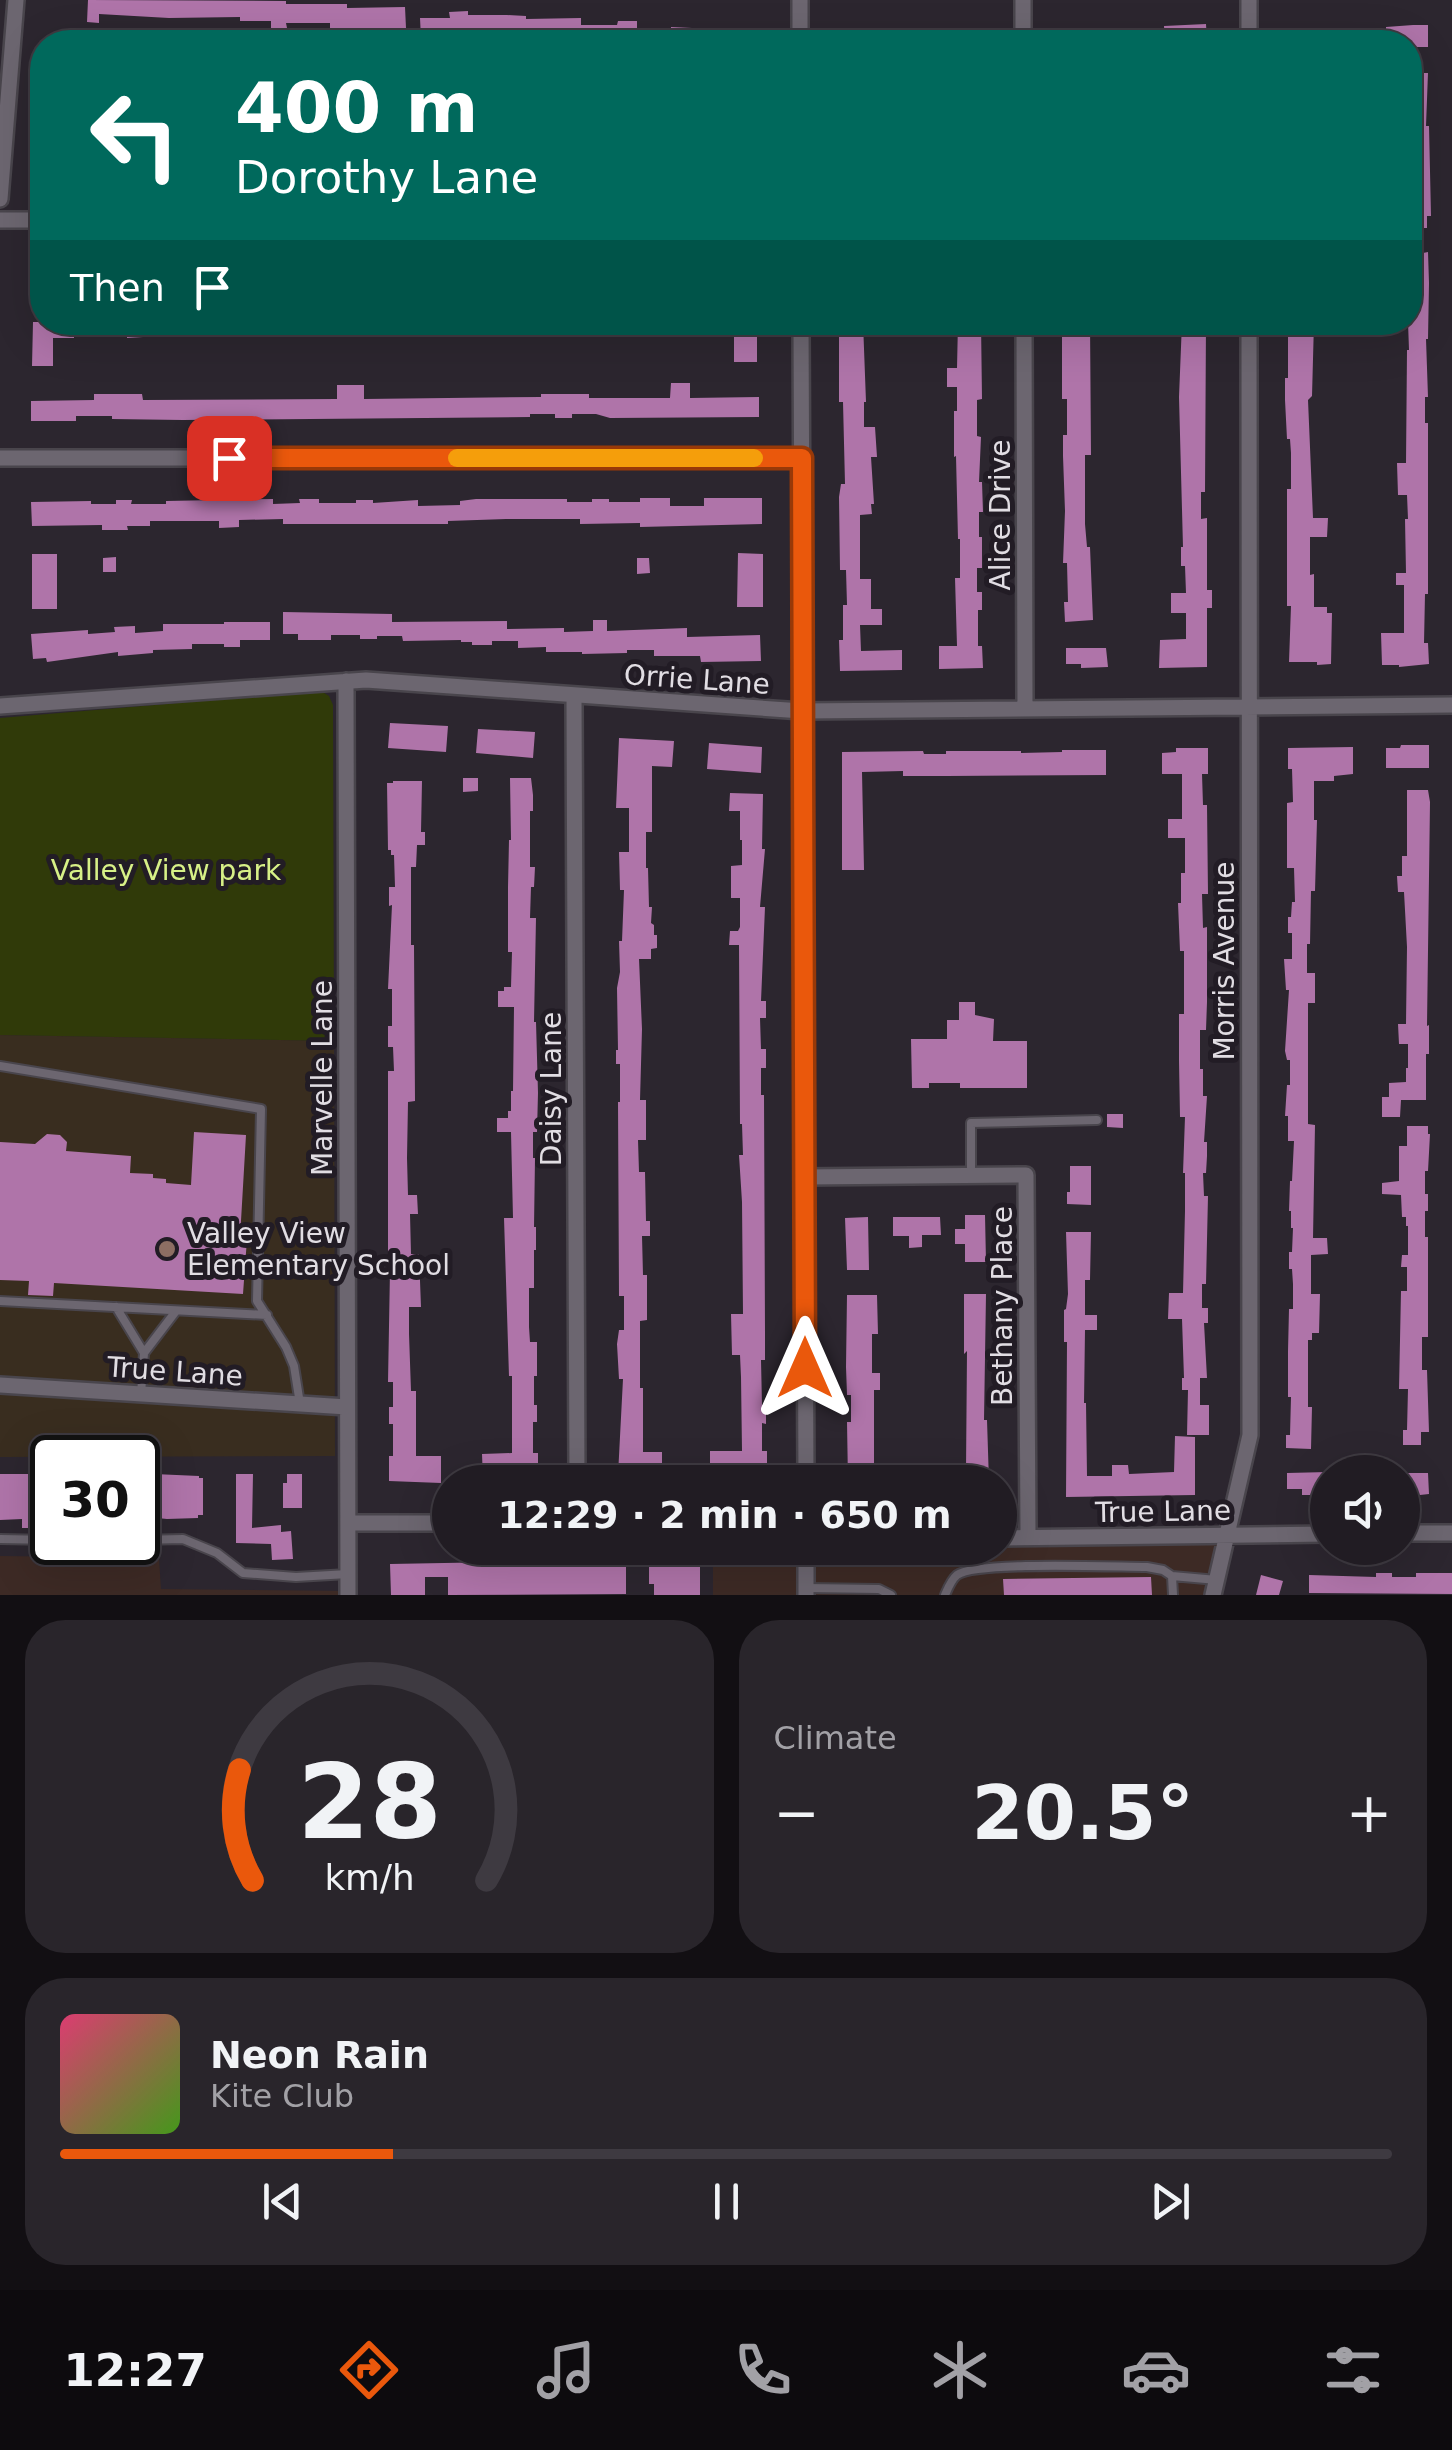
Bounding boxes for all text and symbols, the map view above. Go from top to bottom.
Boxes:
text: 400 m [235,67,478,149]
icon: left [70,70,200,200]
text: Dorothy Lane [235,151,538,204]
icon: arrive [185,260,240,315]
text: Then [70,266,165,310]
pin [187,416,272,501]
icon: arrive [202,431,257,486]
street label: Alice Drive [984,440,1017,590]
street label: Orrie Lane [623,658,771,701]
park label: Valley View park [51,854,282,887]
street label: Morris Avenue [1208,861,1241,1061]
street label: Marvelle Lane [306,980,339,1176]
street label: Daisy Lane [535,1012,568,1166]
street label: Bethany Place [986,1206,1019,1406]
place label: Valley View Elementary School [187,1217,450,1282]
marker: Valley View Elementary School [156,1238,178,1260]
position arrow [753,1316,857,1420]
street label: True Lane [105,1350,244,1393]
speed limit sign: 30 [30,1435,160,1565]
map controls [1310,1455,1420,1565]
button: sound [1310,1455,1420,1565]
text: 12:29 · 2 min · 650 m [497,1493,952,1537]
street label: True Lane [1094,1494,1231,1529]
text: Climate [774,1719,897,1757]
text: 28 [297,1741,442,1863]
text: 20.5° [971,1769,1194,1857]
text: − [774,1781,820,1845]
text: + [1346,1781,1392,1845]
text: km/h [324,1857,414,1898]
text: Neon Rain [210,2033,429,2077]
text: Kite Club [210,2077,354,2115]
icon: previous [255,2174,310,2229]
icon: pause [699,2174,754,2229]
icon: next [1143,2174,1198,2229]
icon: directions [334,2335,404,2405]
icon: music [531,2335,601,2405]
icon: phone [728,2335,798,2405]
icon: climate [925,2335,995,2405]
icon: car [1121,2335,1191,2405]
icon: filters [1318,2335,1388,2405]
text: 12:27 [63,2344,207,2397]

